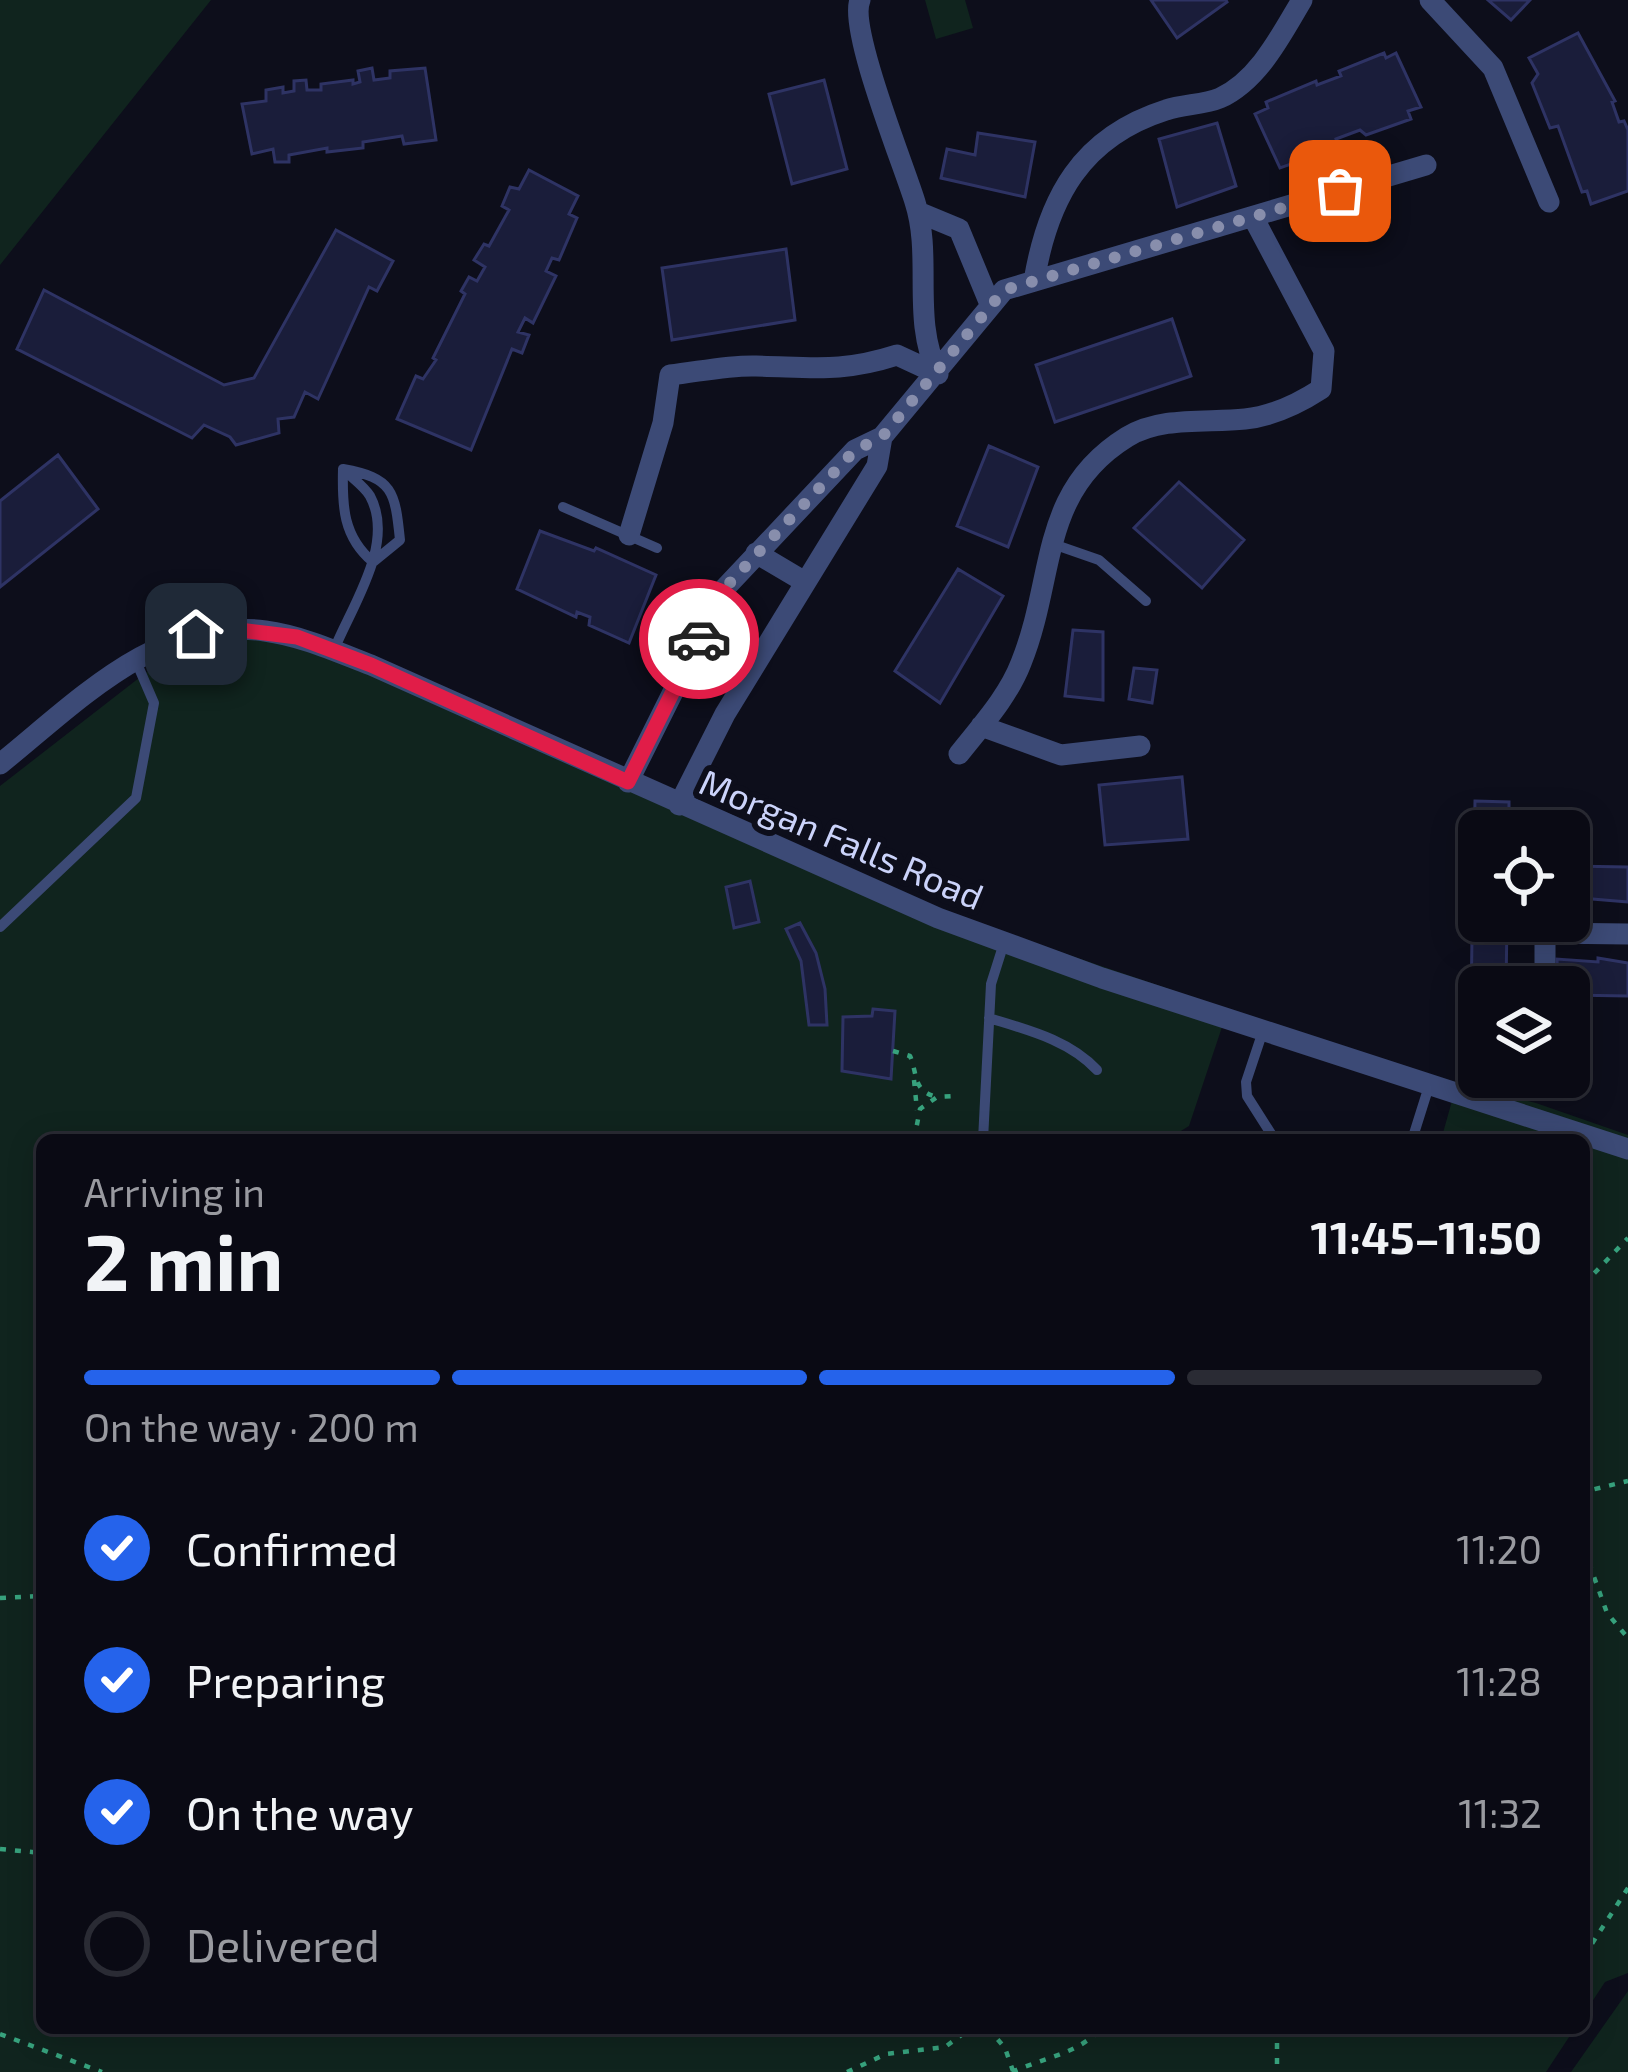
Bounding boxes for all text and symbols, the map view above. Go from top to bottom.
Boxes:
pin [1289,140,1391,242]
icon: bag [1307,158,1373,224]
courier [639,579,759,699]
pin [145,583,247,685]
icon: home [163,601,229,667]
icon: car [666,606,732,672]
street label: Morgan Falls Road [694,759,990,917]
map controls [1458,810,1590,1098]
button: locate [1458,810,1590,942]
button: layers [1458,966,1590,1098]
text: Arriving in [84,1168,265,1215]
text: 11:45–11:50 [1311,1209,1542,1263]
text: 2 min [84,1213,283,1307]
text: On the way · 200 m [84,1403,419,1450]
icon: check [84,1515,150,1581]
text: Confirmed [186,1521,398,1575]
text: 11:20 [1456,1525,1542,1572]
icon: check [84,1647,150,1713]
text: Preparing [186,1653,385,1707]
text: 11:28 [1456,1657,1542,1704]
icon: check [84,1779,150,1845]
text: On the way [186,1785,413,1839]
text: 11:32 [1458,1789,1542,1836]
text: Delivered [186,1917,380,1971]

